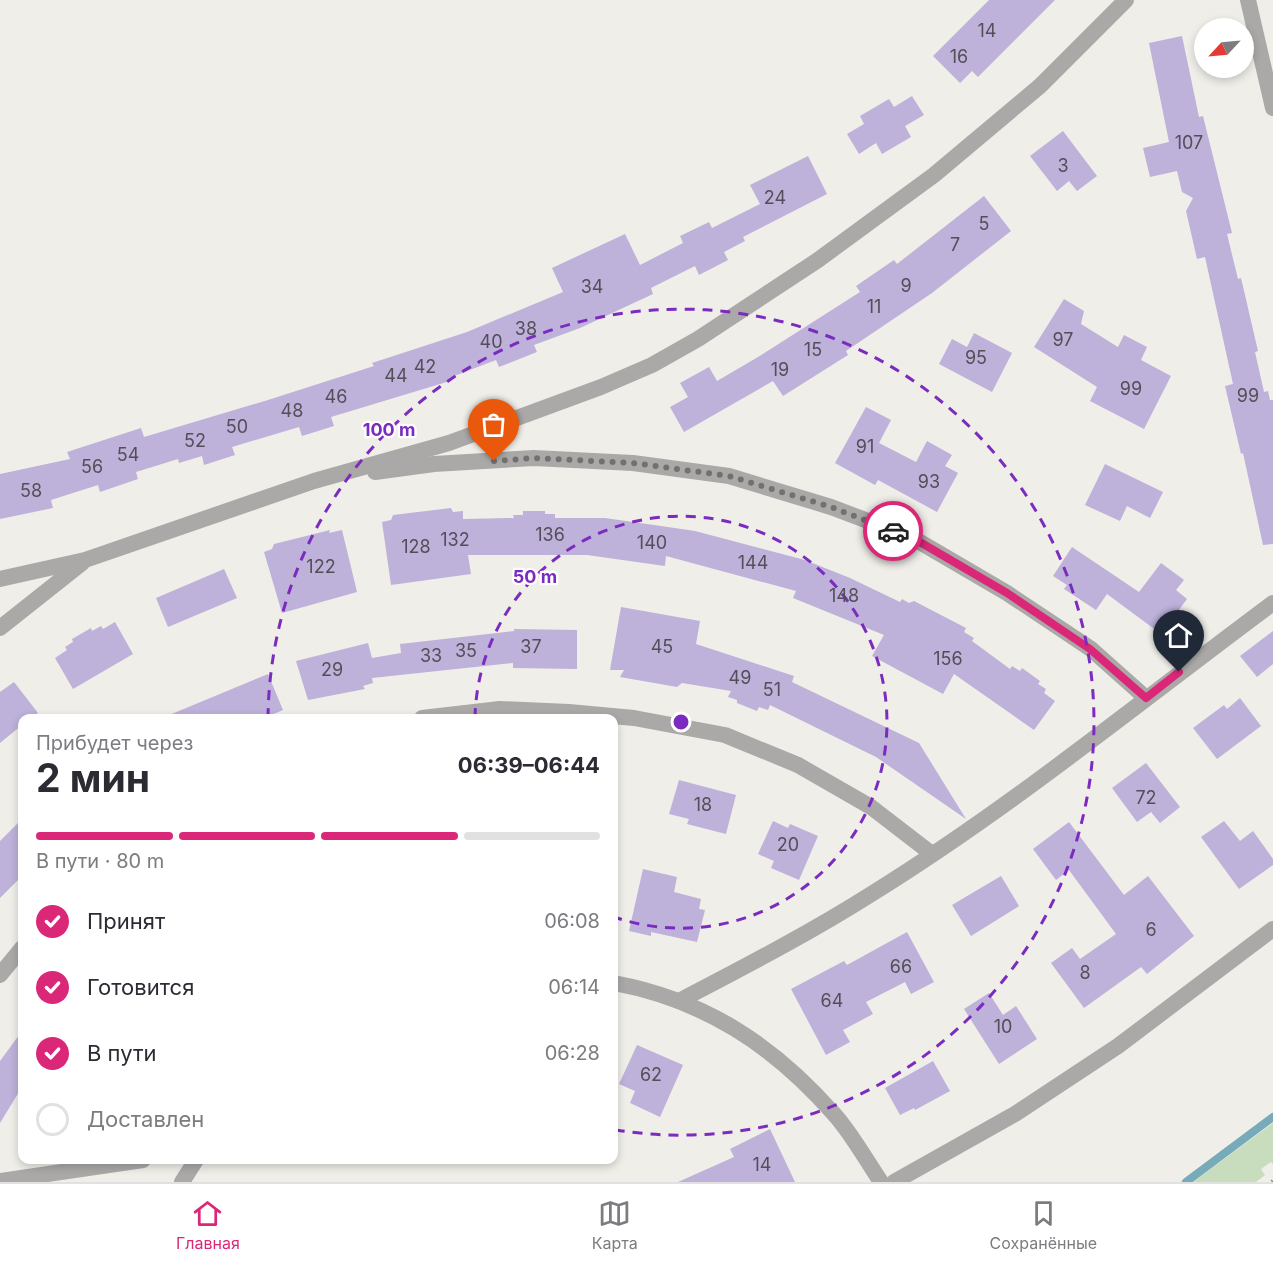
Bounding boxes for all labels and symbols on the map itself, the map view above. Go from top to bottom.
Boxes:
north arrow [1194,18,1254,78]
house number: 14 [978,20,996,41]
house number: 16 [950,46,968,67]
house number: 107 [1175,132,1203,153]
house number: 3 [1057,155,1069,176]
house number: 24 [764,187,786,208]
house number: 5 [979,213,989,234]
house number: 7 [950,234,960,255]
house number: 9 [900,275,912,296]
house number: 34 [581,276,603,297]
house number: 11 [867,296,881,317]
house number: 38 [515,318,537,339]
house number: 97 [1053,329,1074,350]
house number: 40 [480,331,502,352]
house number: 15 [804,339,822,360]
house number: 95 [965,347,987,368]
house number: 42 [414,356,436,377]
house number: 19 [771,359,789,380]
house number: 44 [384,365,408,386]
house number: 99 [1120,378,1142,399]
house number: 99 [1237,385,1259,406]
house number: 46 [325,386,347,407]
pin [468,399,519,461]
house number: 48 [281,400,303,421]
house number: 50 [226,416,248,437]
text: 100 m [363,419,415,440]
house number: 52 [184,430,206,451]
house number: 91 [856,436,874,457]
house number: 54 [117,444,139,465]
house number: 56 [81,456,103,477]
house number: 93 [918,471,940,492]
house number: 58 [20,480,42,501]
courier [863,501,923,561]
house number: 136 [535,524,565,545]
house number: 132 [440,529,470,550]
house number: 140 [637,532,667,553]
house number: 128 [401,536,431,557]
house number: 144 [738,552,768,573]
house number: 122 [306,556,336,577]
text: 50 m [513,566,557,587]
house number: 148 [829,585,859,606]
pin [1153,610,1204,672]
house number: 37 [520,636,542,657]
house number: 45 [651,636,673,657]
house number: 35 [455,640,477,661]
house number: 33 [420,645,442,666]
house number: 156 [933,648,963,669]
house number: 29 [321,659,343,680]
house number: 49 [729,667,751,688]
house number: 51 [763,679,781,700]
centre of rings [671,712,691,732]
house number: 72 [1135,787,1157,808]
house number: 18 [694,794,712,815]
house number: 20 [777,834,799,855]
house number: 6 [1145,919,1157,940]
house number: 66 [890,956,912,977]
house number: 8 [1079,962,1091,983]
house number: 64 [821,990,843,1011]
house number: 10 [994,1016,1012,1037]
house number: 62 [640,1064,662,1085]
house number: 14 [753,1154,771,1175]

